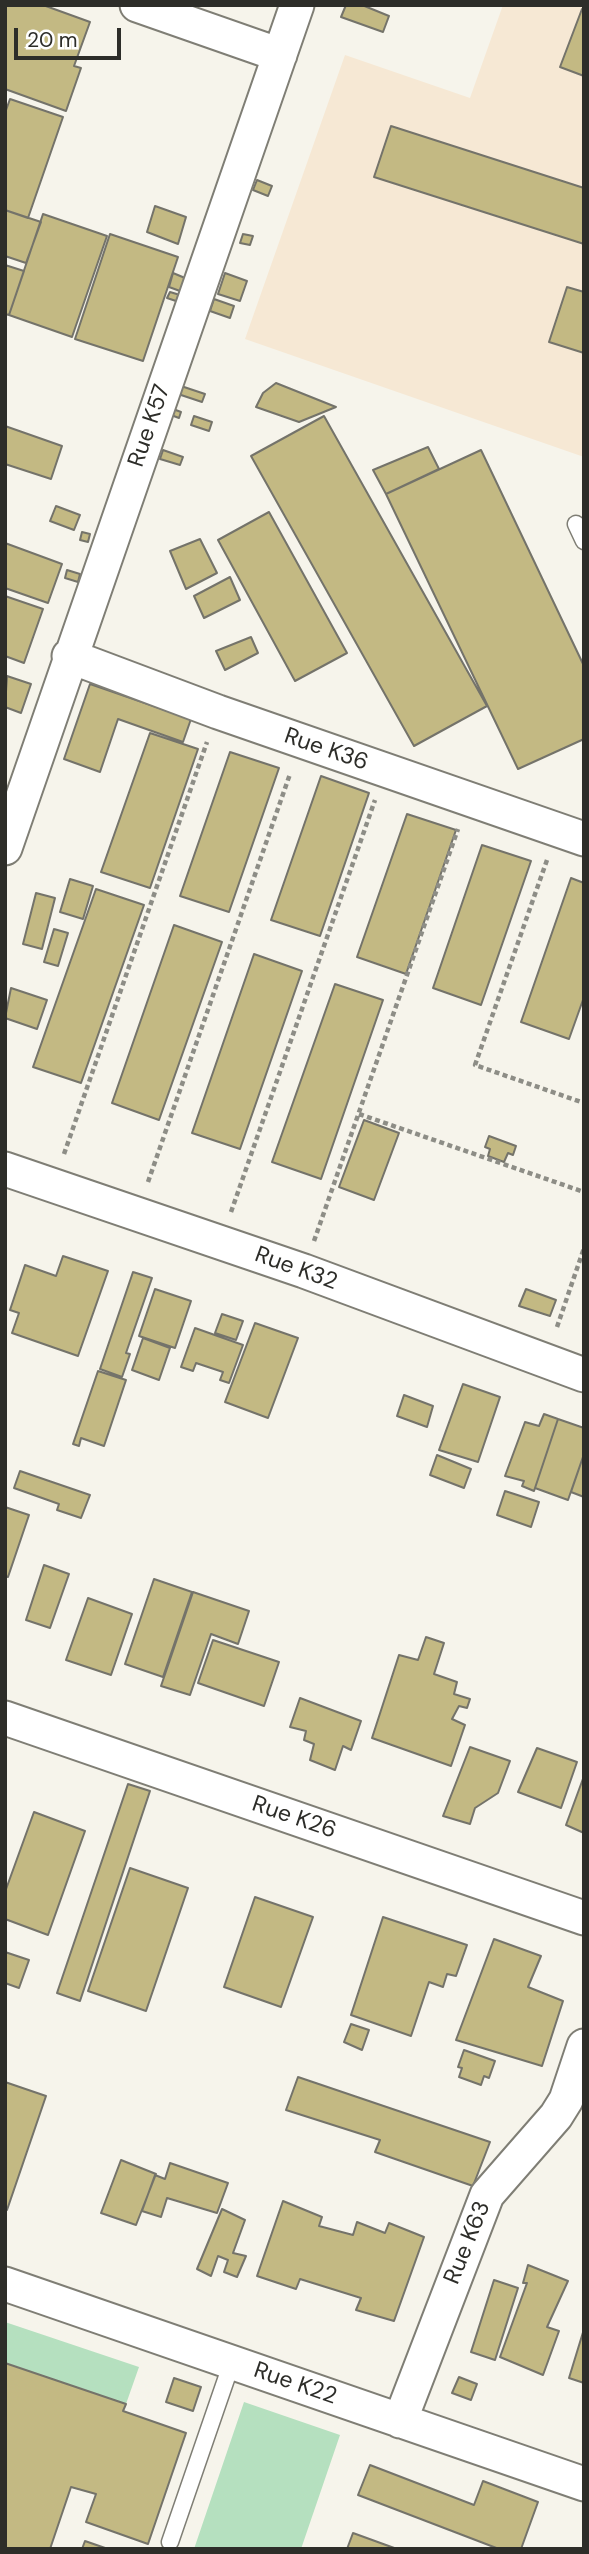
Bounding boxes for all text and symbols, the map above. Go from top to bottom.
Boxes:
scale bar [18,14,124,58]
text: 20 m [27,26,78,54]
street label: Rue K57 [123,381,177,471]
street label: Rue K36 [280,723,372,777]
street label: Rue K32 [251,1241,341,1297]
street label: Rue K26 [248,1791,340,1845]
street label: Rue K63 [439,2198,497,2288]
street label: Rue K22 [250,2357,340,2411]

